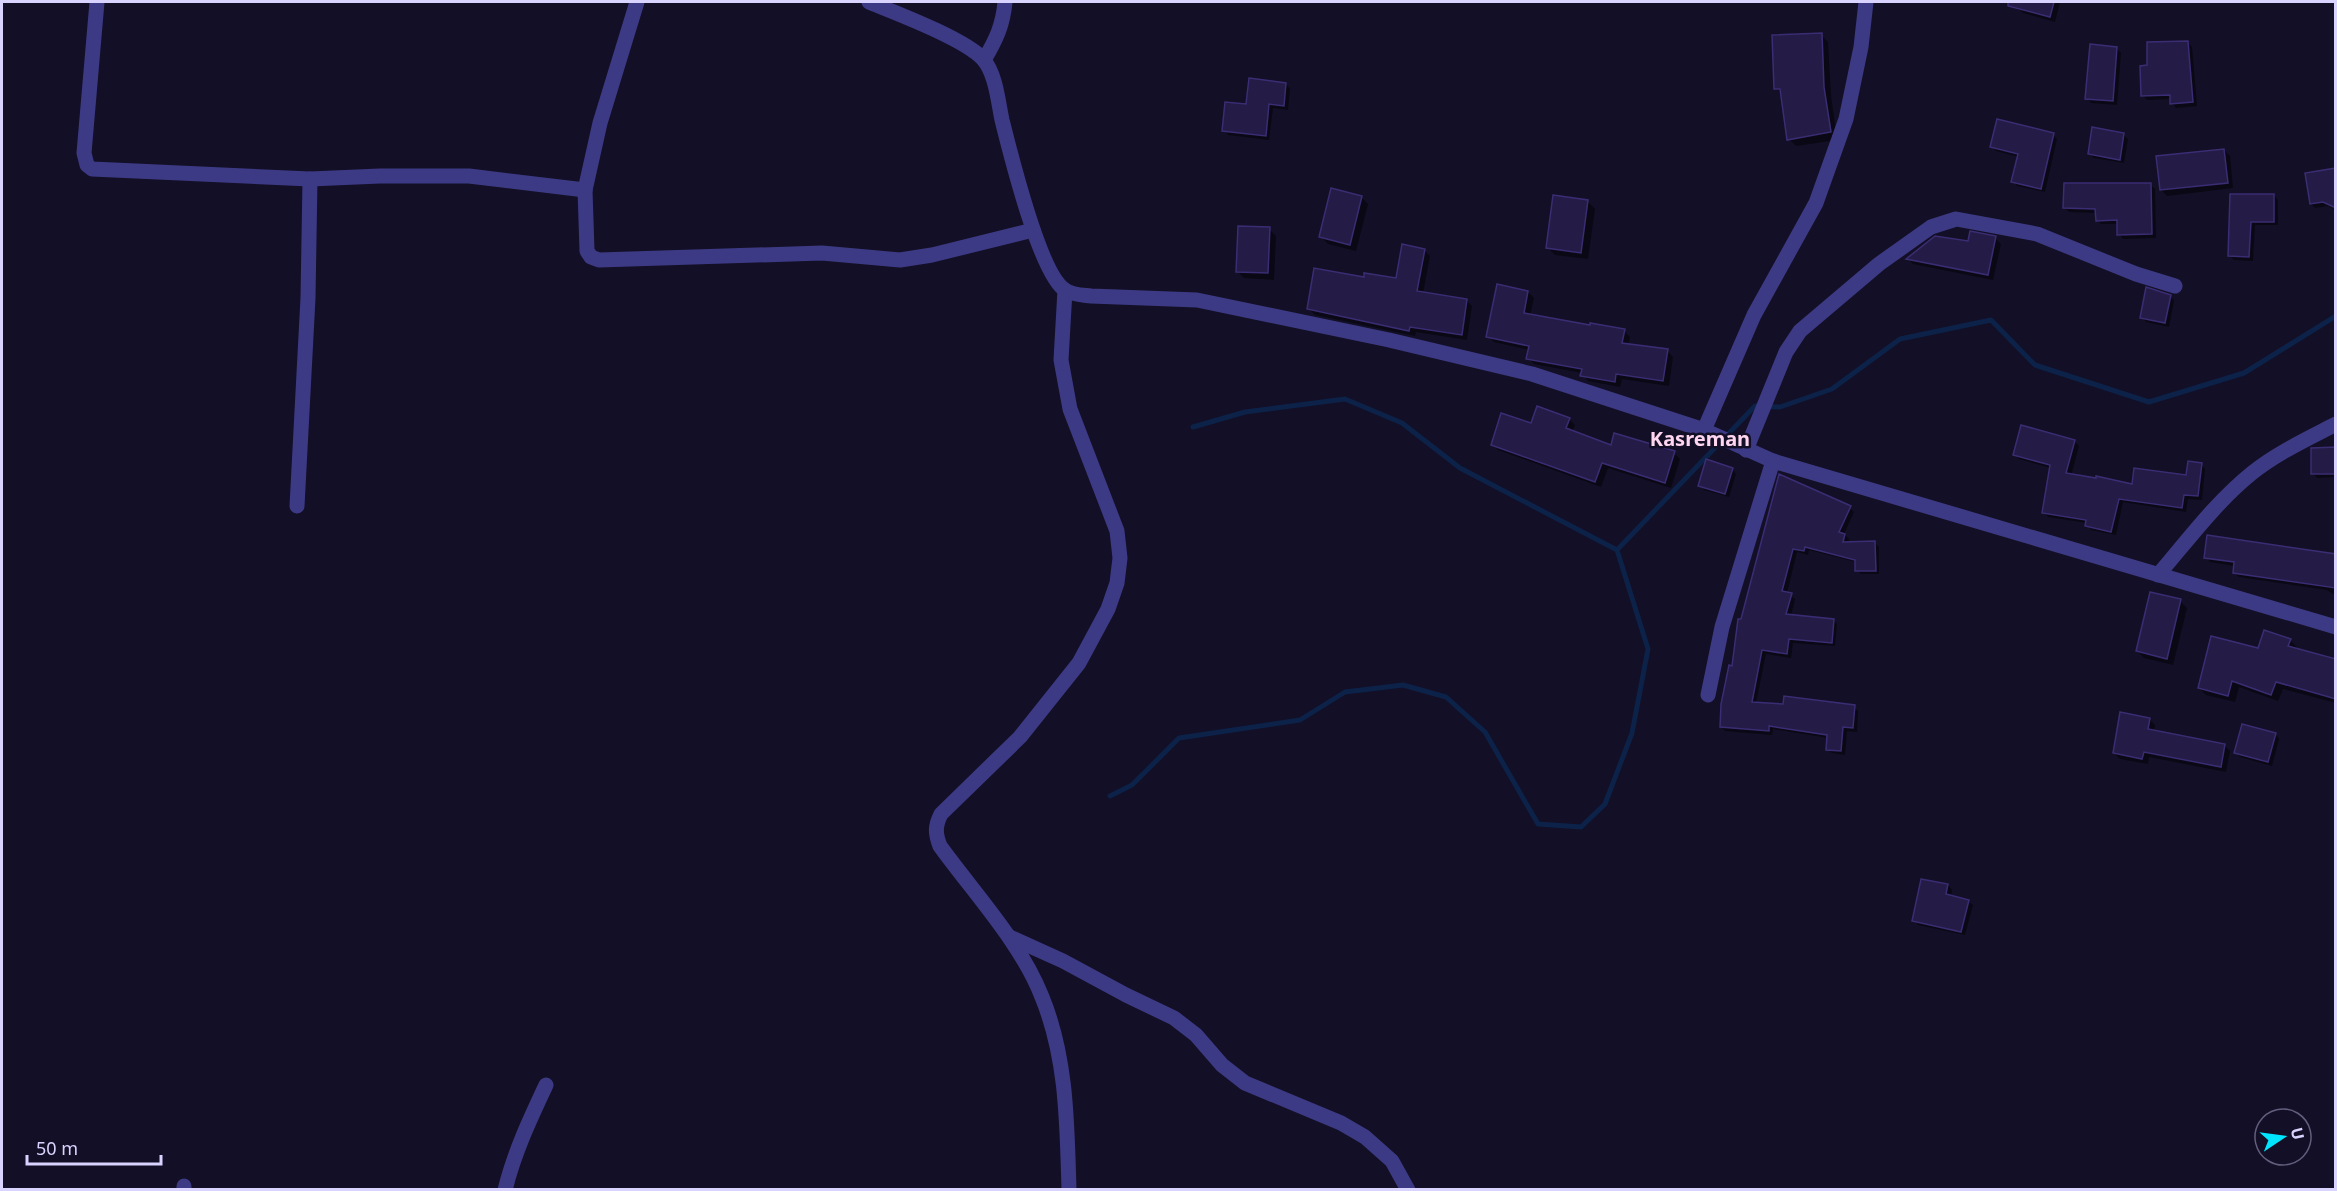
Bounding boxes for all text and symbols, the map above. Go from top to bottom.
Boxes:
district label: Kasreman [1650,425,1750,452]
north arrow [2253,1107,2313,1167]
text: U [2286,1125,2310,1142]
scale bar [27,1128,160,1166]
text: 50 m [36,1136,78,1160]

